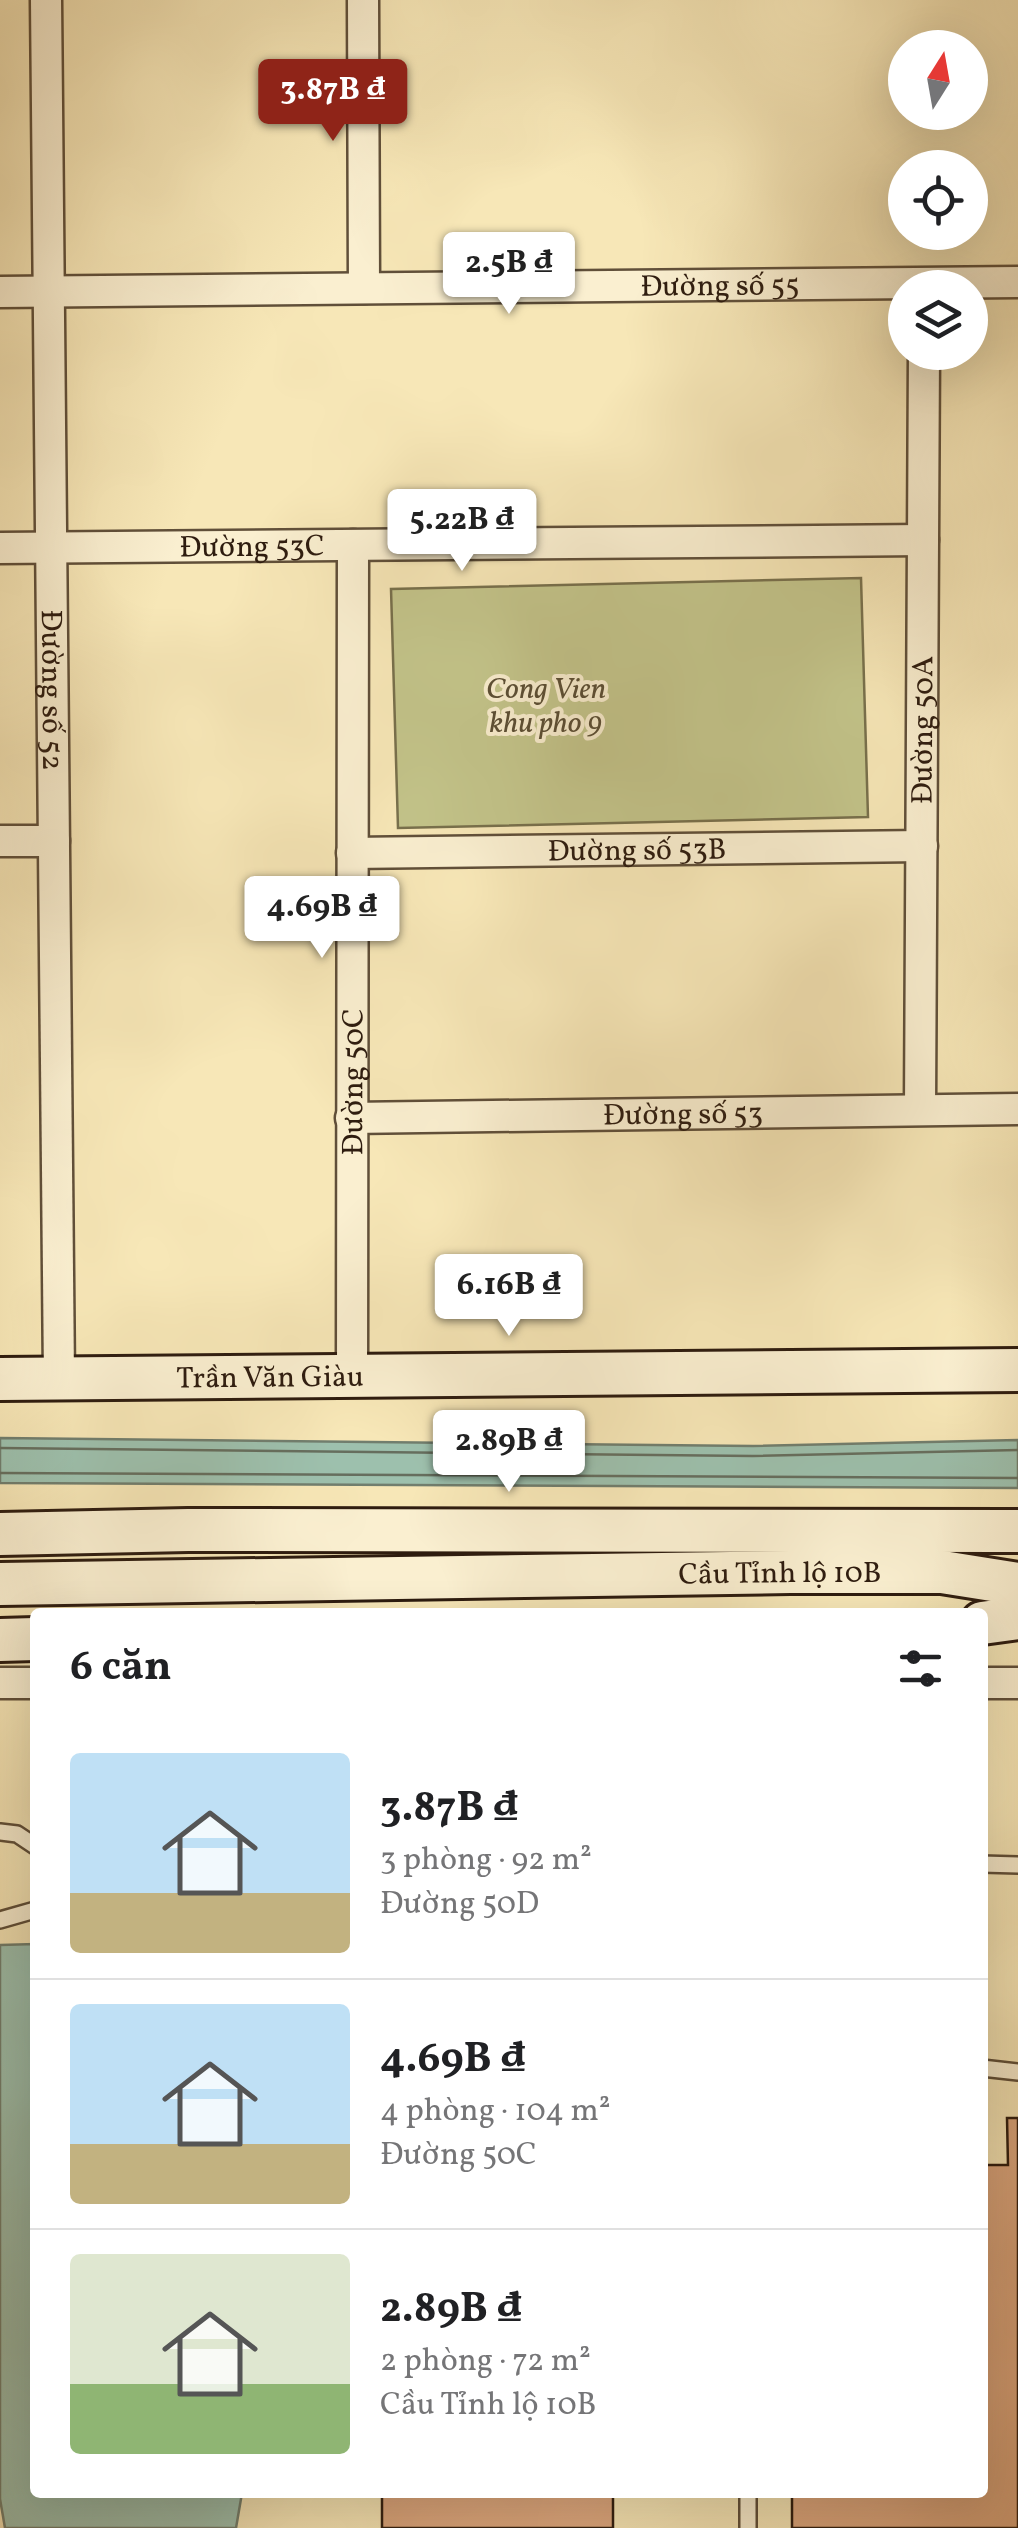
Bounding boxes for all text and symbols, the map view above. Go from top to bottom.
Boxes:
north arrow [888,30,988,130]
map controls [888,30,988,370]
pin: 3.87B ₫ [241,59,425,144]
text: 3.87B ₫ [280,69,386,113]
button: locate [888,150,988,250]
pin: 2.5B ₫ [428,232,590,317]
text: 2.5B ₫ [465,242,553,286]
street label: Đường số 55 [640,265,800,309]
button: layers [888,270,988,370]
pin: 5.22B ₫ [370,489,554,574]
text: 5.22B ₫ [409,499,515,543]
street label: Đường 53C [179,526,325,569]
street label: Đường số 52 [29,609,72,771]
street label: Đường 50A [903,656,945,804]
park label: Cong Vien khu pho 9 [486,669,606,745]
street label: Đường số 53B [547,829,727,874]
pin: 4.69B ₫ [230,876,414,961]
text: 4.69B ₫ [266,886,378,930]
street label: Đường 50C [333,1008,375,1156]
street label: Đường số 53 [603,1093,763,1138]
pin: 6.16B ₫ [417,1254,601,1339]
text: 6.16B ₫ [457,1264,561,1308]
street label: Trần Văn Giàu [176,1357,364,1400]
pin: 2.89B ₫ [417,1410,601,1495]
text: 2.89B ₫ [455,1420,563,1464]
street label: Cầu Tỉnh lộ 10B [678,1553,881,1597]
text: 6 căn [70,1639,172,1698]
icon: filters [893,1641,948,1696]
text: 3.87B ₫ [380,1780,518,1839]
icon: home [150,1793,270,1913]
text: 3 phòng · 92 m² [380,1839,592,1883]
text: Đường 50D [380,1883,539,1927]
text: 4.69B ₫ [380,2031,526,2090]
icon: home [150,2044,270,2164]
text: 4 phòng · 104 m² [380,2090,611,2134]
text: Đường 50C [380,2134,537,2178]
text: 2.89B ₫ [380,2281,522,2340]
icon: home [150,2294,270,2414]
text: 2 phòng · 72 m² [380,2340,591,2384]
text: Cầu Tỉnh lộ 10B [380,2384,597,2428]

